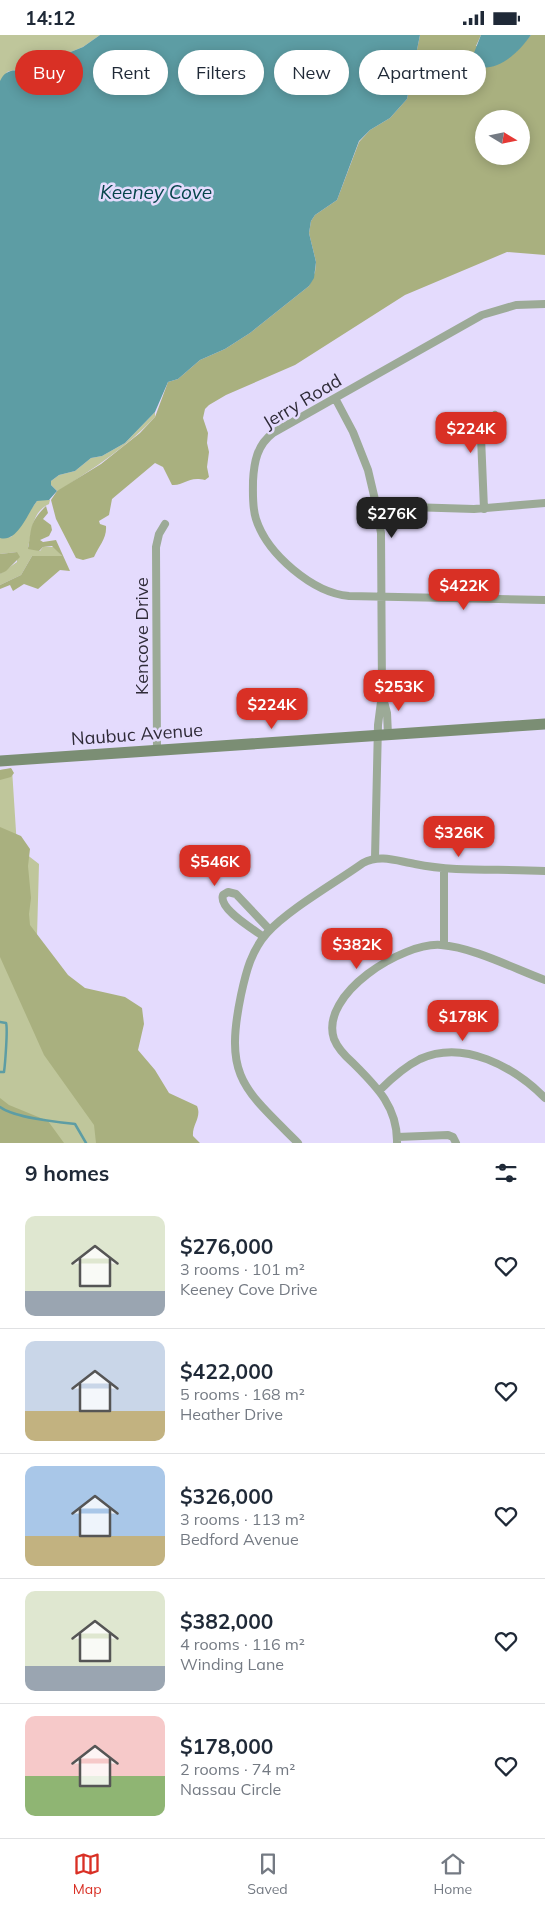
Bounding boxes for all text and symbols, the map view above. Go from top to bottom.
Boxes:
text: 14:12 [25,6,75,30]
chip: Buy [15,50,83,95]
chip: Rent [93,50,168,95]
chip: Filters [178,50,264,95]
chip: New [274,50,349,95]
chip: Apartment [359,50,486,95]
north arrow [475,110,530,165]
map controls [475,110,530,165]
water label: Keeney Cove [100,180,212,204]
street label: Jerry Road [258,369,346,433]
pin: $224K [436,411,506,454]
text: $224K [446,418,496,438]
pin: $276K [357,497,427,539]
text: $276K [367,503,417,523]
pin: $422K [429,569,499,611]
text: $422K [439,575,489,595]
street label: Kencove Drive [130,577,153,695]
pin: $253K [364,669,434,712]
text: $253K [374,676,424,696]
pin: $224K [237,687,307,730]
text: $224K [247,694,297,714]
street label: Naubuc Avenue [70,718,204,750]
pin: $326K [424,815,494,858]
text: $326K [434,822,484,842]
pin: $546K [180,845,250,887]
text: $546K [190,851,240,871]
pin: $382K [322,927,392,970]
text: $382K [332,934,382,954]
pin: $178K [428,999,498,1042]
text: $178K [438,1006,488,1026]
icon: filters [492,1159,520,1187]
text: 9 homes [25,1160,109,1186]
text: $276,000 [180,1233,273,1259]
icon: home [65,1236,125,1296]
icon: heart [492,1252,520,1280]
text: 3 rooms · 101 m² [180,1259,305,1279]
text: Keeney Cove Drive [180,1279,317,1299]
text: $422,000 [180,1358,273,1384]
icon: home [65,1361,125,1421]
icon: heart [492,1377,520,1405]
text: 5 rooms · 168 m² [180,1384,305,1404]
text: Heather Drive [180,1404,283,1424]
text: $326,000 [180,1483,273,1509]
icon: home [65,1486,125,1546]
icon: heart [492,1502,520,1530]
text: 3 rooms · 113 m² [180,1509,305,1529]
text: Bedford Avenue [180,1529,299,1549]
text: $382,000 [180,1608,273,1634]
icon: home [65,1611,125,1671]
icon: heart [492,1627,520,1655]
text: 4 rooms · 116 m² [180,1634,305,1654]
text: Winding Lane [180,1654,284,1674]
text: $178,000 [180,1733,273,1759]
icon: home [65,1736,125,1796]
icon: heart [492,1752,520,1780]
text: 2 rooms · 74 m² [180,1759,295,1779]
text: Nassau Circle [180,1779,281,1799]
tab: Map [73,1850,102,1898]
tab: Saved [247,1850,288,1898]
tab: Home [433,1850,472,1898]

